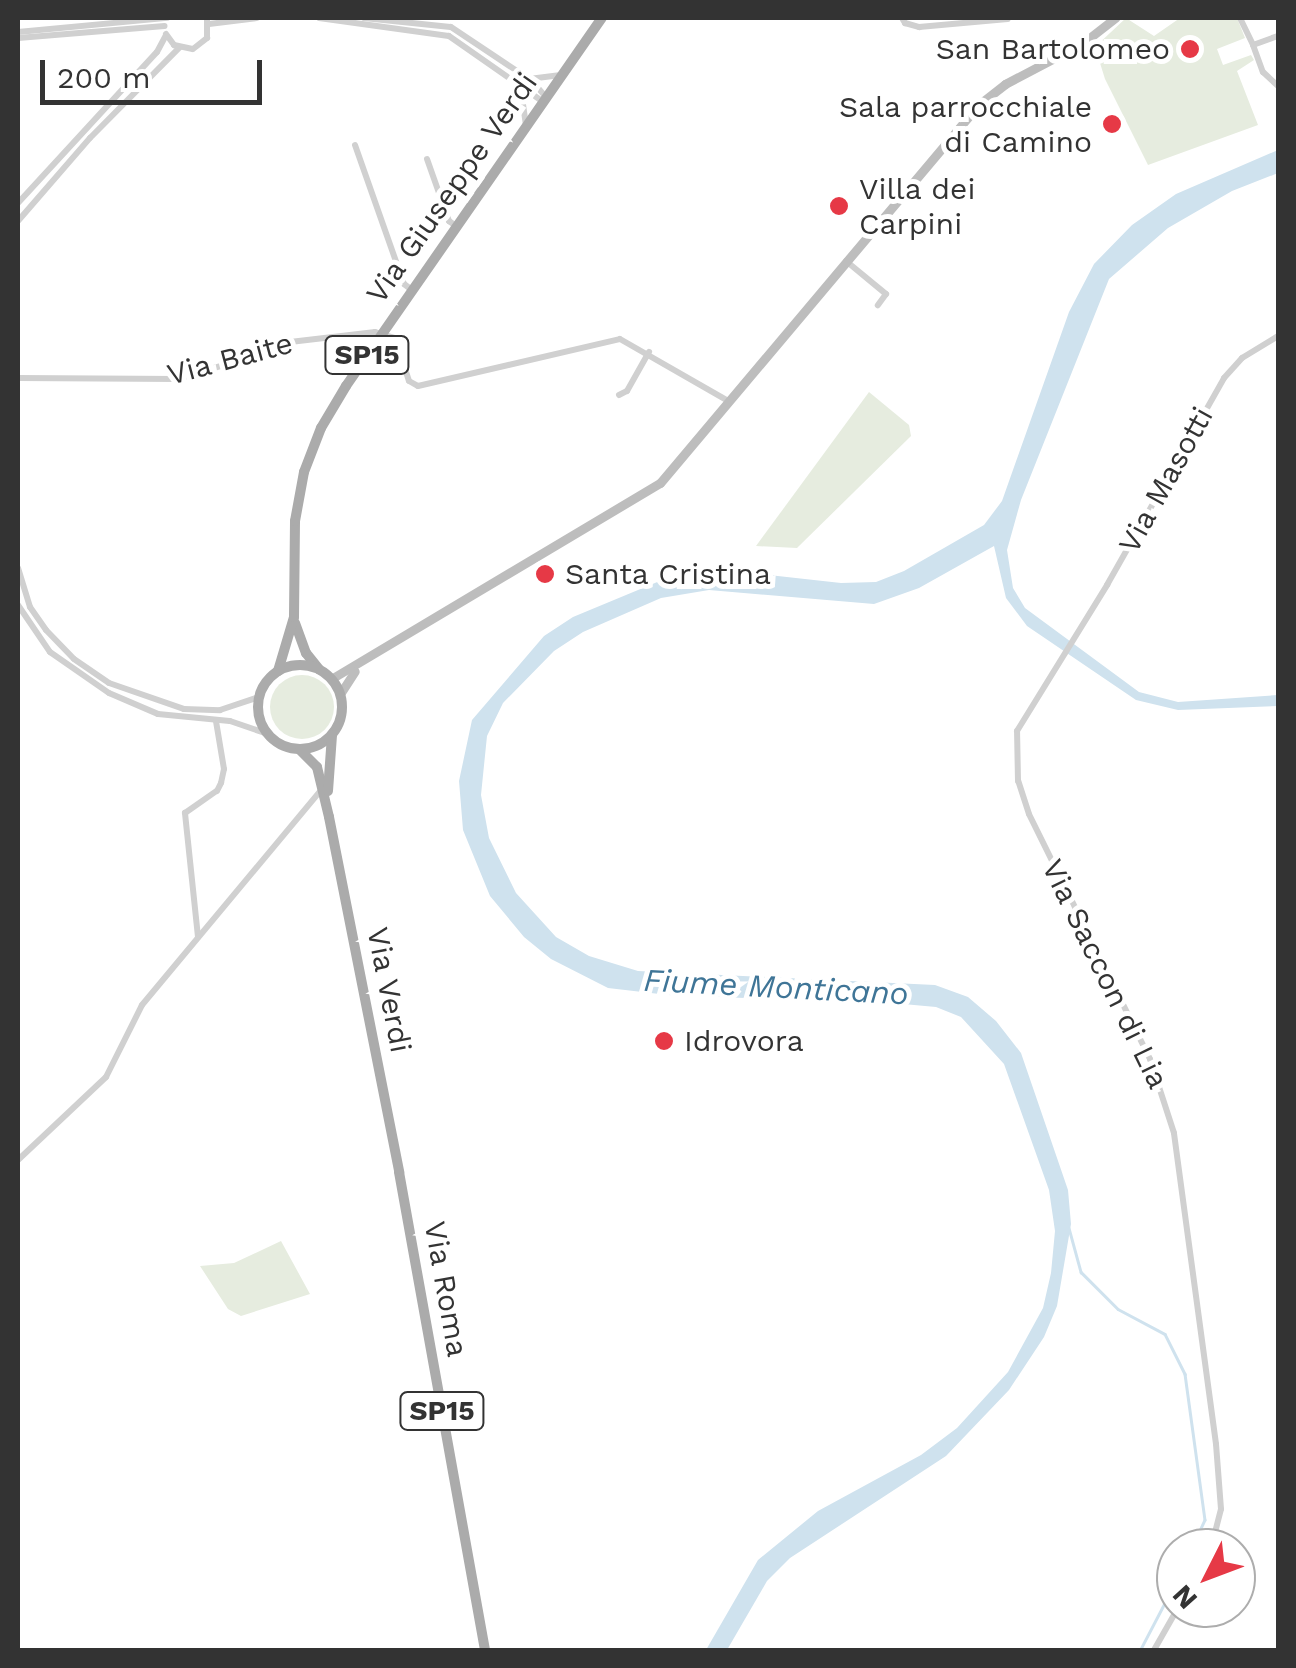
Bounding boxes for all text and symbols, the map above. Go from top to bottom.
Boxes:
place label: San Bartolomeo [936,31,1170,67]
marker: San Bartolomeo [1179,38,1201,60]
scale bar [45,40,268,102]
text: 200 m [57,60,151,95]
street label: Via Giuseppe Verdi [358,65,546,311]
place label: Sala parrocchiale di Camino [838,89,1092,160]
marker: Sala parrocchiale di Camino [1101,113,1123,135]
place label: Villa dei Carpini [859,171,976,242]
marker: Villa dei Carpini [828,195,850,217]
street label: Via Baite [163,325,297,393]
road number: SP15 [322,332,412,378]
street label: Via Masotti [1111,401,1221,559]
place label: Santa Cristina [565,556,772,592]
marker: Santa Cristina [534,563,556,585]
street label: Via Saccon di Lia [1034,853,1176,1095]
street label: Via Verdi [359,923,419,1057]
water label: Fiume Monticano [642,961,910,1013]
place label: Idrovora [684,1023,804,1059]
marker: Idrovora [653,1030,675,1052]
street label: Via Roma [416,1218,476,1360]
road number: SP15 [397,1388,487,1434]
north arrow [1156,1528,1256,1628]
text: N [1166,1578,1204,1616]

